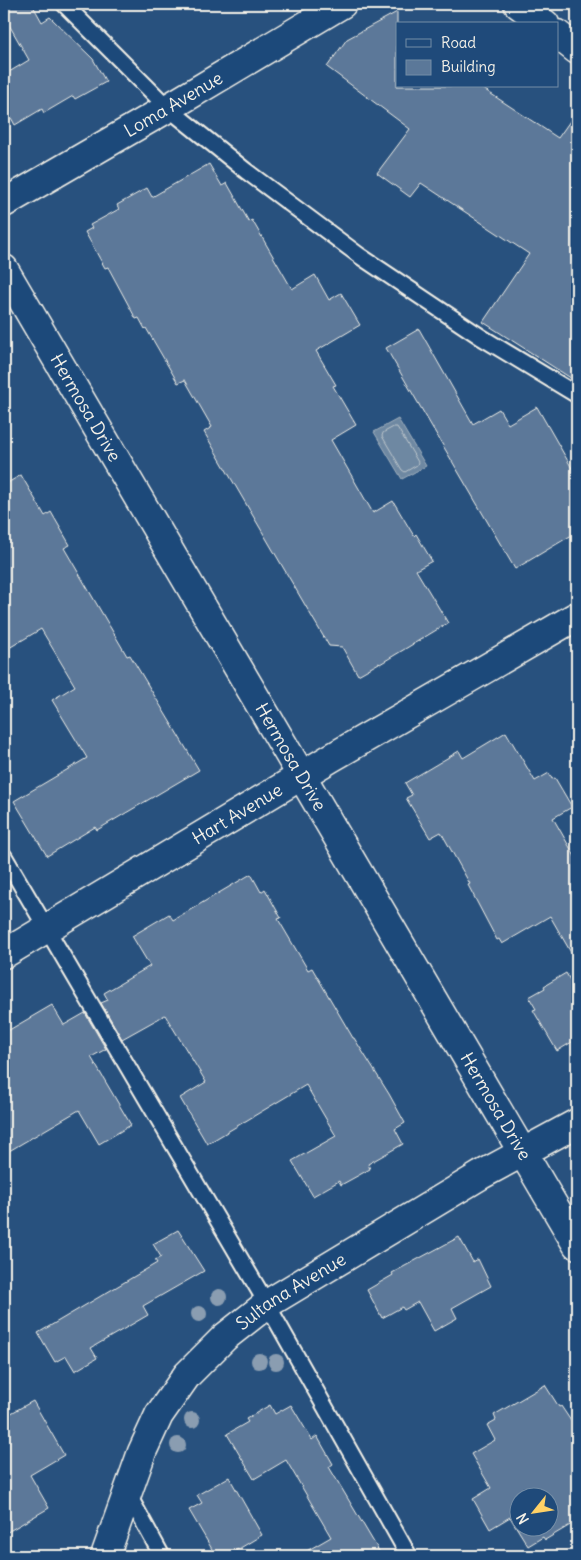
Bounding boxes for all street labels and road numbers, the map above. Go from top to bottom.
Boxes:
street label: Loma Avenue [120,66,227,142]
street label: Hermosa Drive [45,350,127,466]
street label: Hermosa Drive [250,699,332,815]
street label: Hart Avenue [188,778,286,850]
street label: Hermosa Drive [455,1048,537,1164]
street label: Sultana Avenue [231,1247,350,1335]

